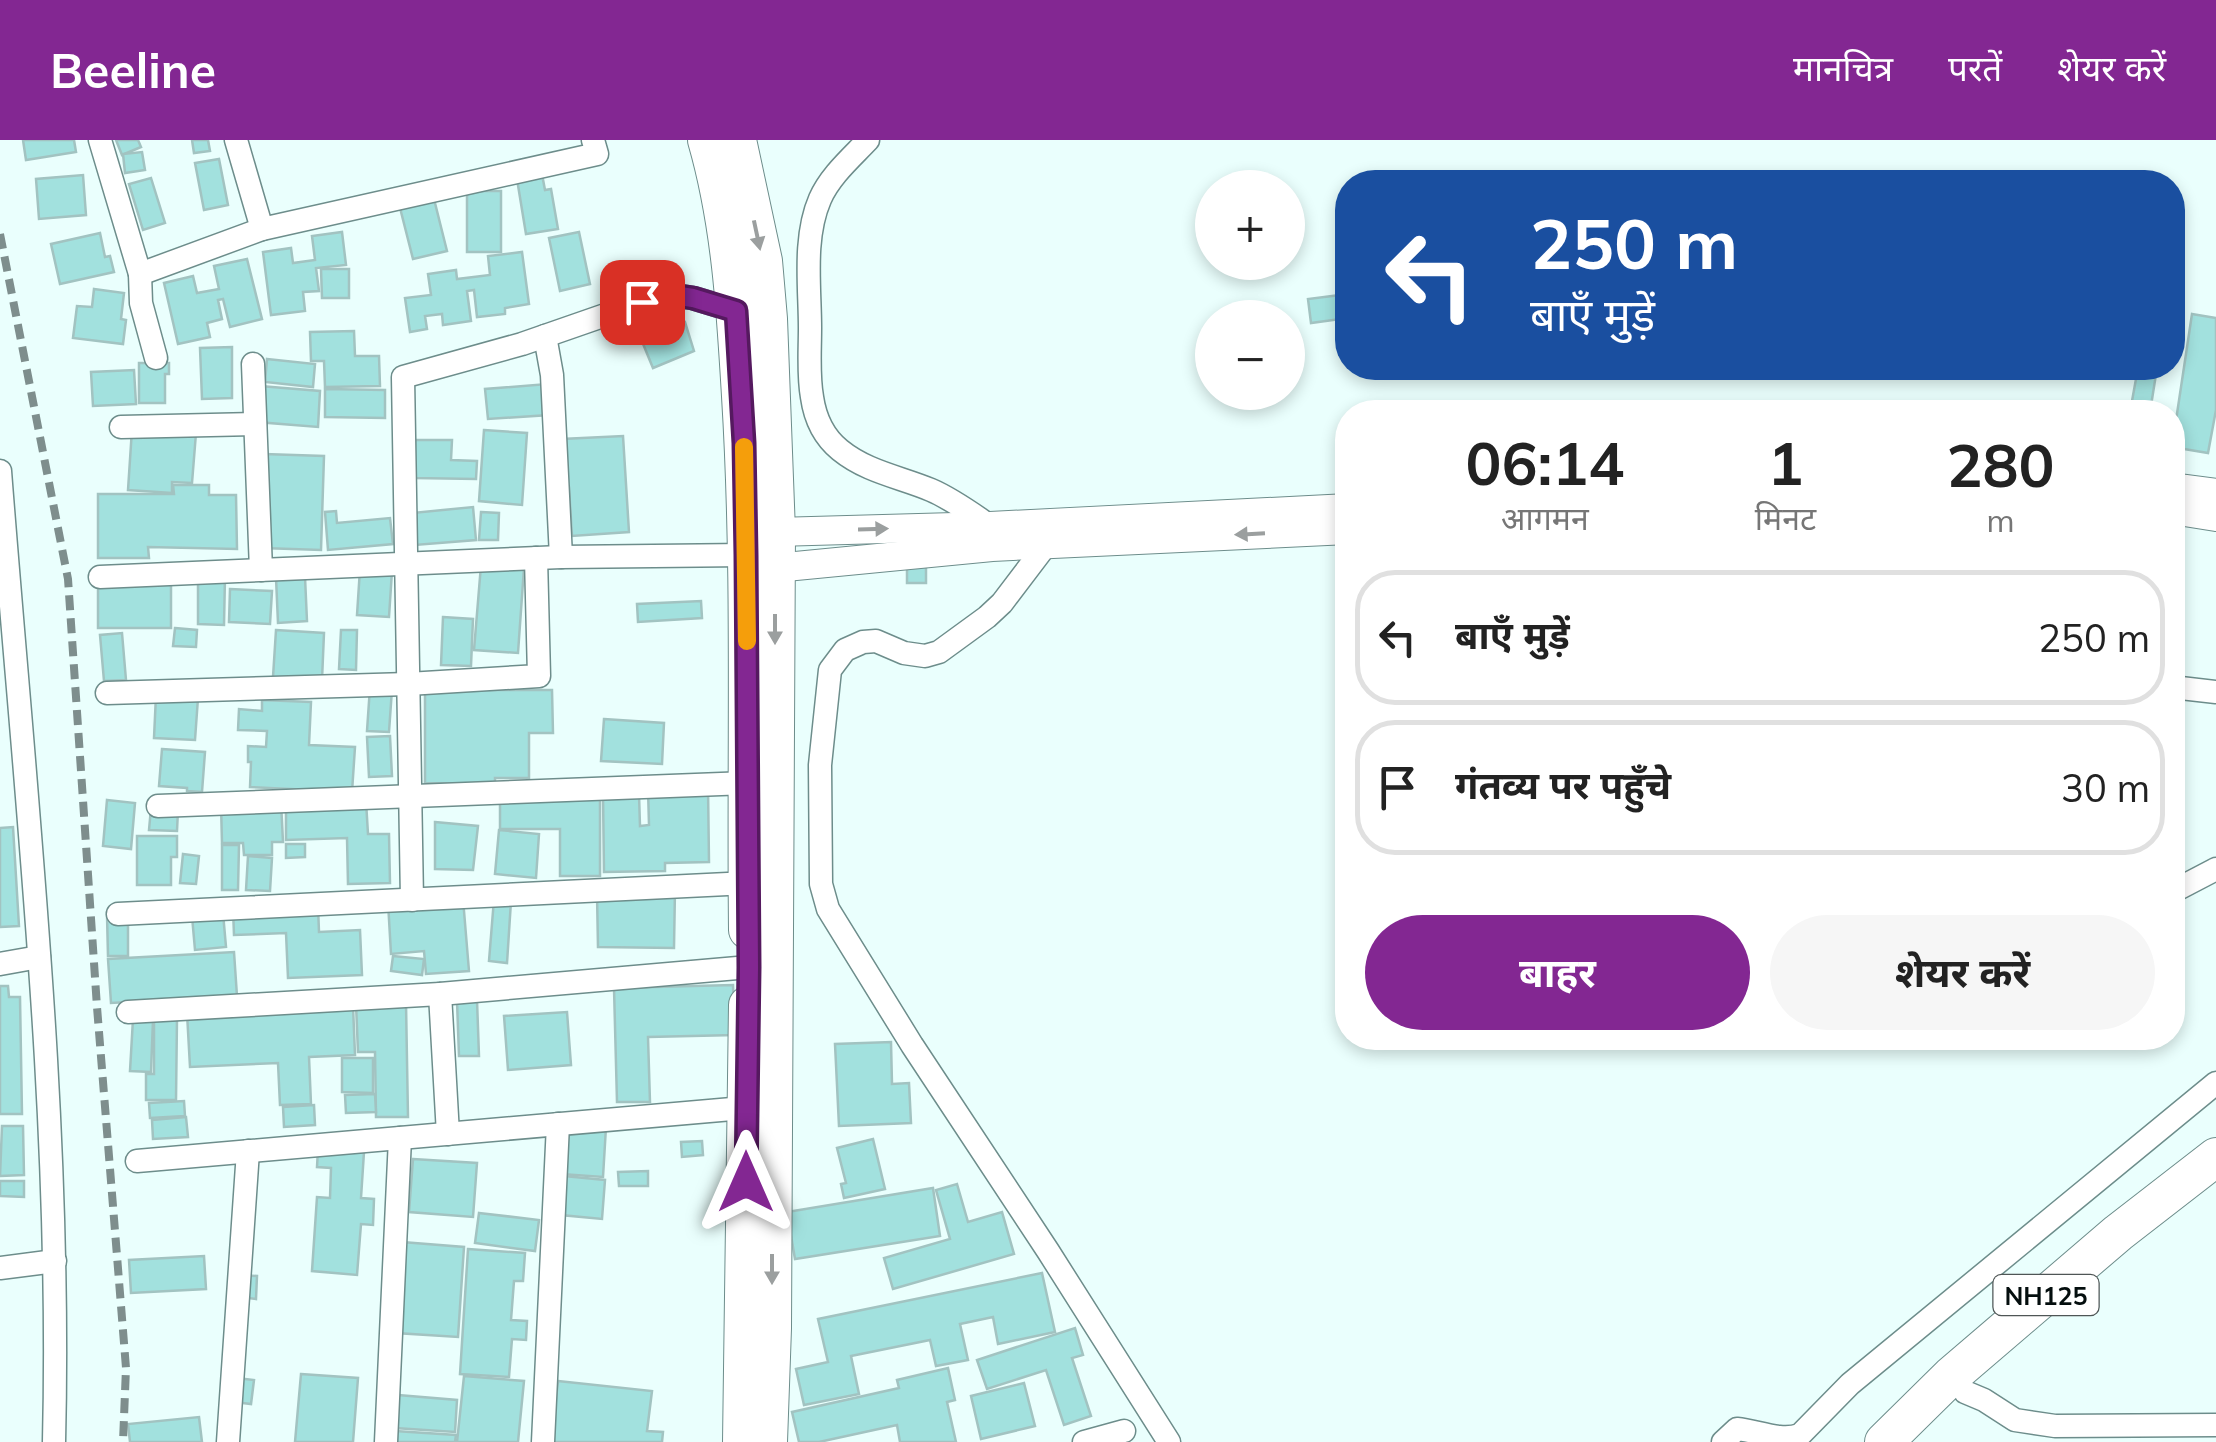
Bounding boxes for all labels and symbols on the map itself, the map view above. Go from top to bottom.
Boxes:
one-way arrow [750,220,766,251]
pin [600,260,685,345]
one-way arrow [857,521,889,537]
one-way arrow [1234,527,1266,543]
one-way arrow [767,614,783,646]
position arrow [694,1130,798,1234]
one-way arrow [764,1254,780,1286]
road number: NH125 [1994,1275,2098,1315]

